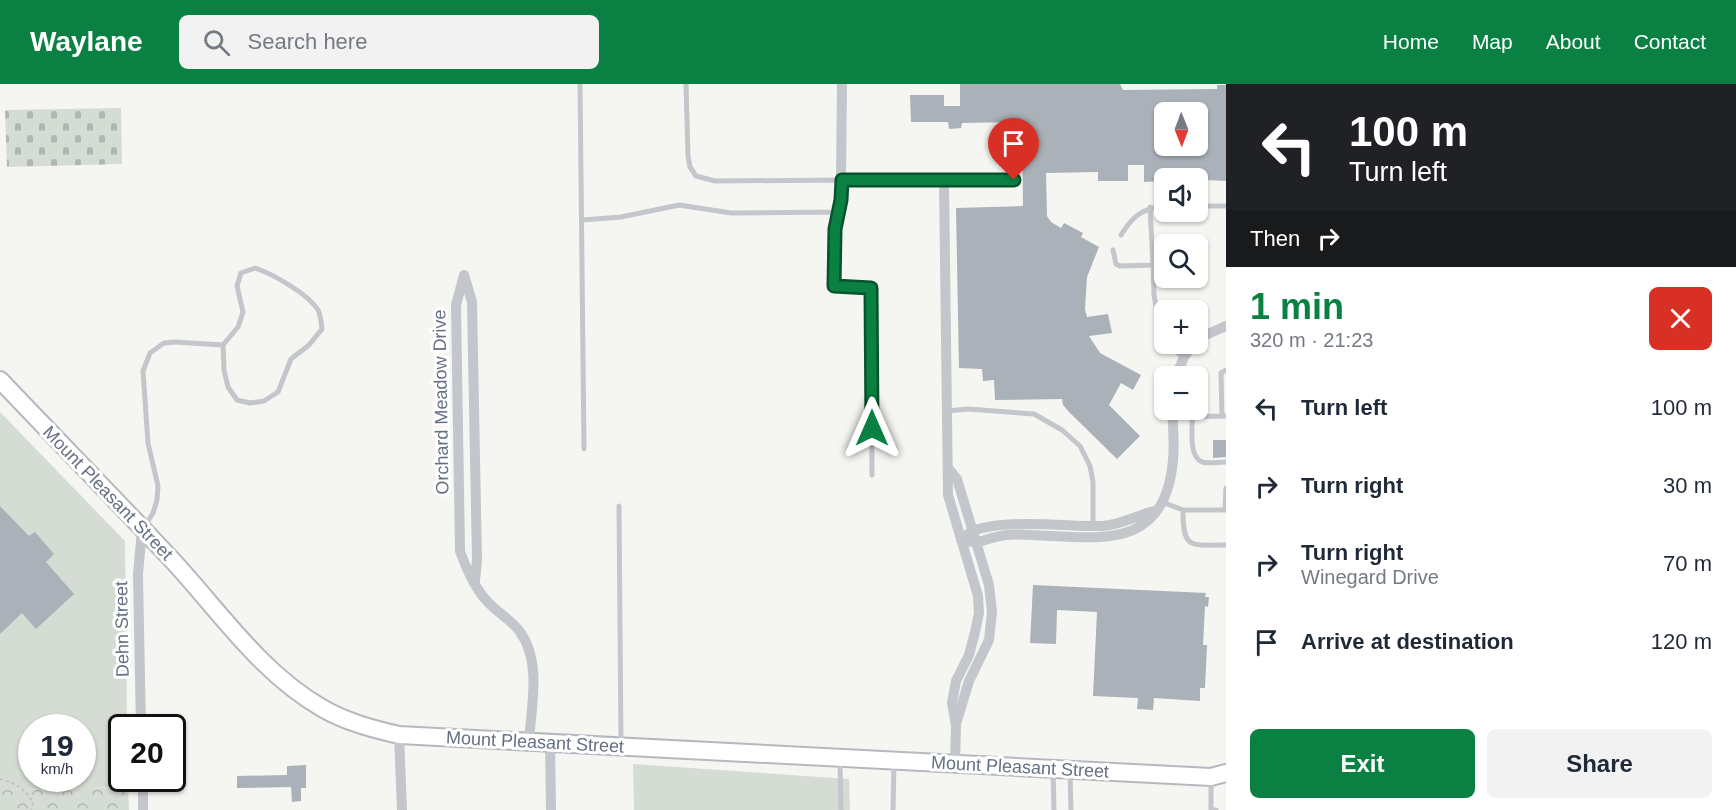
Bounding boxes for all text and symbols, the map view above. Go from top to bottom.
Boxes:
search box [179,15,599,69]
text: Waylane [30,26,143,57]
icon: search [200,26,233,59]
text: Search here [248,29,367,54]
text: Home [1383,30,1439,53]
text: Map [1472,30,1513,53]
text: About [1546,30,1601,53]
text: Contact [1634,30,1706,53]
north arrow [1154,102,1208,156]
map controls [1154,102,1208,420]
icon: left [1250,108,1328,186]
text: 100 m [1349,108,1468,155]
pin [988,118,1039,180]
icon: arrive [997,127,1030,160]
text: Turn left [1349,157,1447,187]
button: sound [1154,168,1208,222]
icon: right [1312,222,1345,255]
text: Then [1250,226,1300,251]
button: search [1154,234,1208,288]
text: 1 min [1250,286,1344,327]
button: close [1649,287,1712,350]
button: + [1154,300,1208,354]
street label: Orchard Meadow Drive [429,309,453,495]
text: 320 m · 21:23 [1250,329,1373,351]
button: − [1154,366,1208,420]
icon: left [1250,392,1283,425]
text: Turn left [1301,395,1387,420]
text: 100 m [1651,395,1712,420]
position arrow [840,396,904,460]
street label: Mount Pleasant Street [39,422,177,564]
icon: right [1250,470,1283,503]
text: Turn right [1301,473,1403,498]
text: 30 m [1663,473,1712,498]
text: Turn right [1301,540,1403,565]
icon: right [1250,548,1283,581]
text: 70 m [1663,551,1712,576]
text: Winegard Drive [1301,566,1439,588]
street label: Dehn Street [111,581,133,677]
icon: arrive [1250,626,1283,659]
text: Arrive at destination [1301,629,1514,654]
text: 120 m [1651,629,1712,654]
speed limit sign: 20 [108,714,186,792]
street label: Mount Pleasant Street [446,727,624,757]
text: 19 [40,729,74,762]
button: Exit [1250,729,1475,798]
button: Share [1487,729,1712,798]
street label: Mount Pleasant Street [931,752,1109,782]
text: km/h [41,760,73,777]

